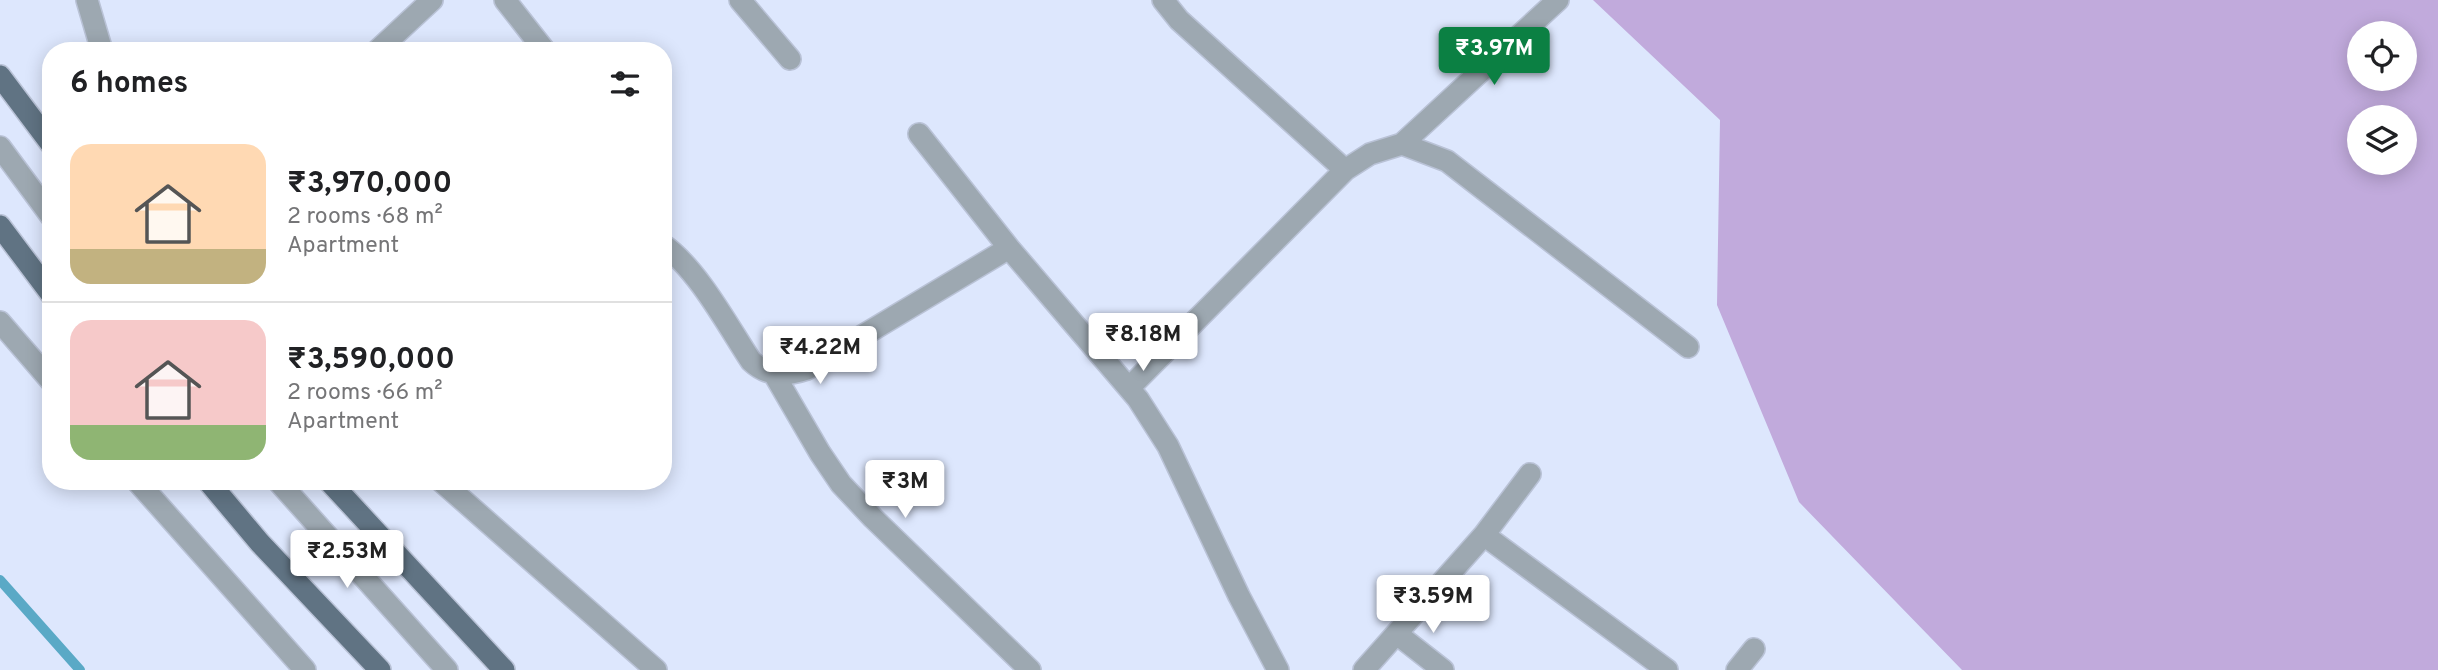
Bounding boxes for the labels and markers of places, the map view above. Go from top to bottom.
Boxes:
pin: ₹3.97M [1437,28,1551,87]
pin: ₹8.18M [1086,314,1200,373]
pin: ₹4.22M [763,326,877,386]
pin: ₹3M [871,461,939,520]
pin: ₹2.53M [290,530,404,590]
pin: ₹3.59M [1376,576,1490,635]

